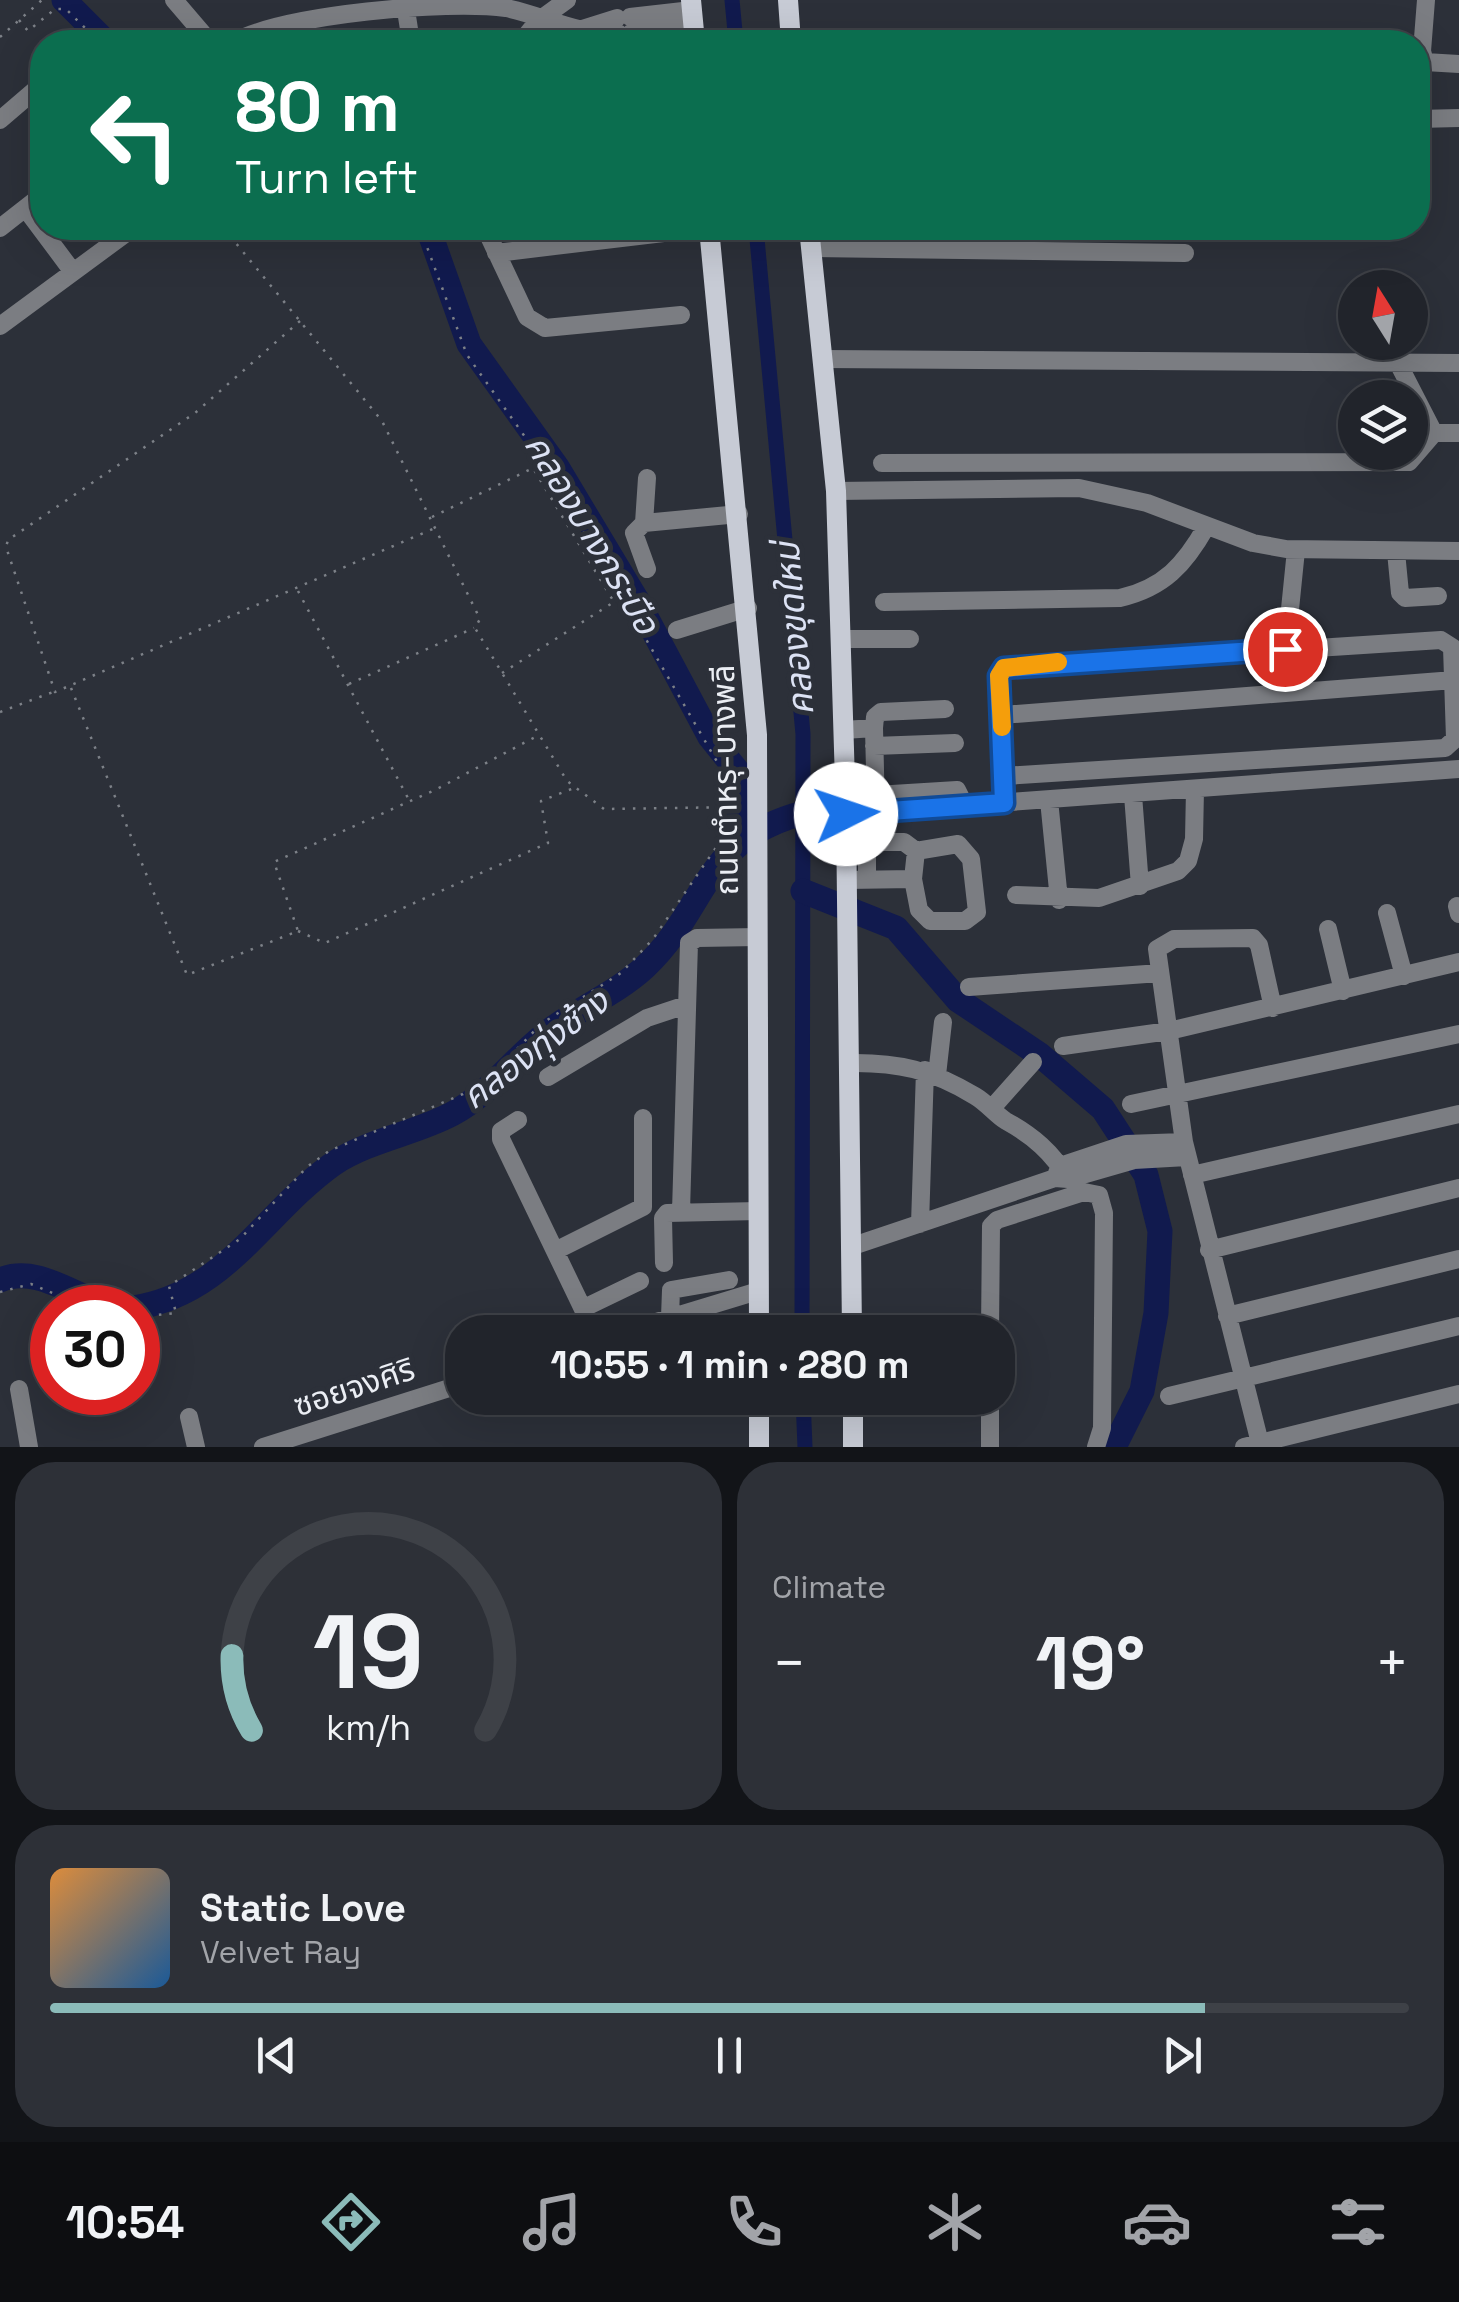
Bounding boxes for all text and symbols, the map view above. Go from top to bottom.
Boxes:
text: 80 m [235,62,400,151]
icon: left [70,70,200,200]
text: Turn left [235,149,418,206]
north arrow [1338,270,1428,360]
map controls [1338,270,1428,470]
button: layers [1338,380,1428,470]
water label: คลองบางกระบือ [515,426,670,644]
water label: คลองขุดใหม่ [764,536,823,717]
pin [1243,607,1328,692]
icon: arrive [1258,622,1313,677]
street label: ถนนตำหรุ-บางพลี [703,664,747,896]
position arrow [794,762,898,866]
water label: คลองทุ่งช้าง [453,978,619,1119]
speed limit sign: 30 [30,1285,160,1415]
text: 10:55 · 1 min · 280 m [551,1341,909,1389]
street label: ซอยจงศิริ [288,1349,420,1425]
text: Climate [772,1567,886,1607]
text: 19 [313,1586,424,1718]
text: 19° [1036,1615,1145,1711]
text: − [772,1628,806,1698]
text: + [1375,1628,1409,1698]
text: km/h [326,1705,411,1750]
text: Static Love [200,1884,406,1932]
text: Velvet Ray [200,1932,361,1972]
icon: previous [249,2028,304,2083]
icon: pause [702,2028,757,2083]
icon: next [1155,2028,1210,2083]
icon: directions [316,2187,386,2257]
icon: music [517,2187,587,2257]
icon: phone [719,2187,789,2257]
icon: climate [920,2187,990,2257]
icon: car [1122,2187,1192,2257]
icon: filters [1323,2187,1393,2257]
text: 10:54 [66,2194,184,2251]

